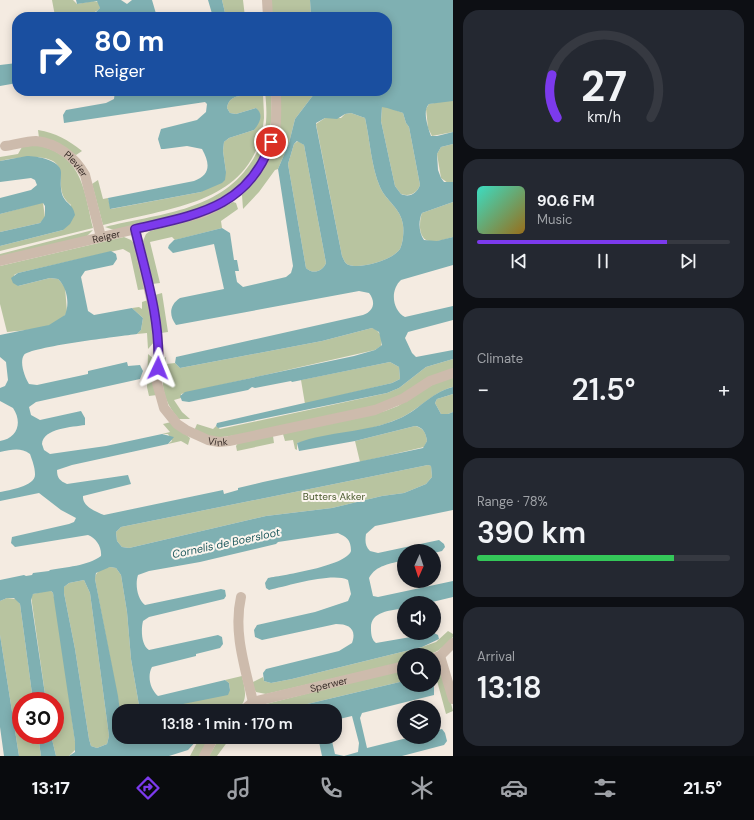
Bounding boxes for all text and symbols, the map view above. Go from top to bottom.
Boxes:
text: 80 m [94,23,164,60]
icon: right [28,28,80,80]
text: Reiger [94,59,145,83]
text: 27 [580,59,627,113]
text: km/h [587,107,620,125]
pin [254,125,288,159]
icon: arrive [260,131,282,153]
street label: Plevier [62,148,91,179]
text: 90.6 FM [537,191,594,211]
text: Music [537,211,572,228]
street label: Reiger [91,226,122,246]
icon: previous [508,250,530,272]
icon: pause [592,250,614,272]
icon: next [677,250,699,272]
position arrow [137,347,179,389]
text: Climate [477,350,523,367]
text: 21.5° [571,370,636,409]
text: − [477,375,489,404]
text: + [718,375,730,404]
street label: Vink [207,434,228,449]
park label: Butters Akker [303,490,365,503]
text: Range · 78% [477,493,548,510]
text: 390 km [477,513,586,552]
water label: Cornelis de Boersloot [171,525,282,561]
north arrow [397,544,441,588]
map controls [397,544,441,744]
button: sound [397,596,441,640]
button: search [397,648,441,692]
text: Arrival [477,648,515,665]
text: 13:18 [477,668,542,707]
street label: Sperwer [309,673,349,695]
speed limit sign: 30 [12,692,64,744]
button: layers [397,700,441,744]
text: 13:18 · 1 min · 170 m [161,714,293,734]
icon: directions [134,774,162,802]
icon: music [225,774,253,802]
icon: phone [317,774,345,802]
icon: climate [408,774,436,802]
icon: car [500,774,528,802]
icon: filters [591,774,619,802]
text: 13:17 [32,776,70,800]
text: 21.5° [683,776,722,800]

